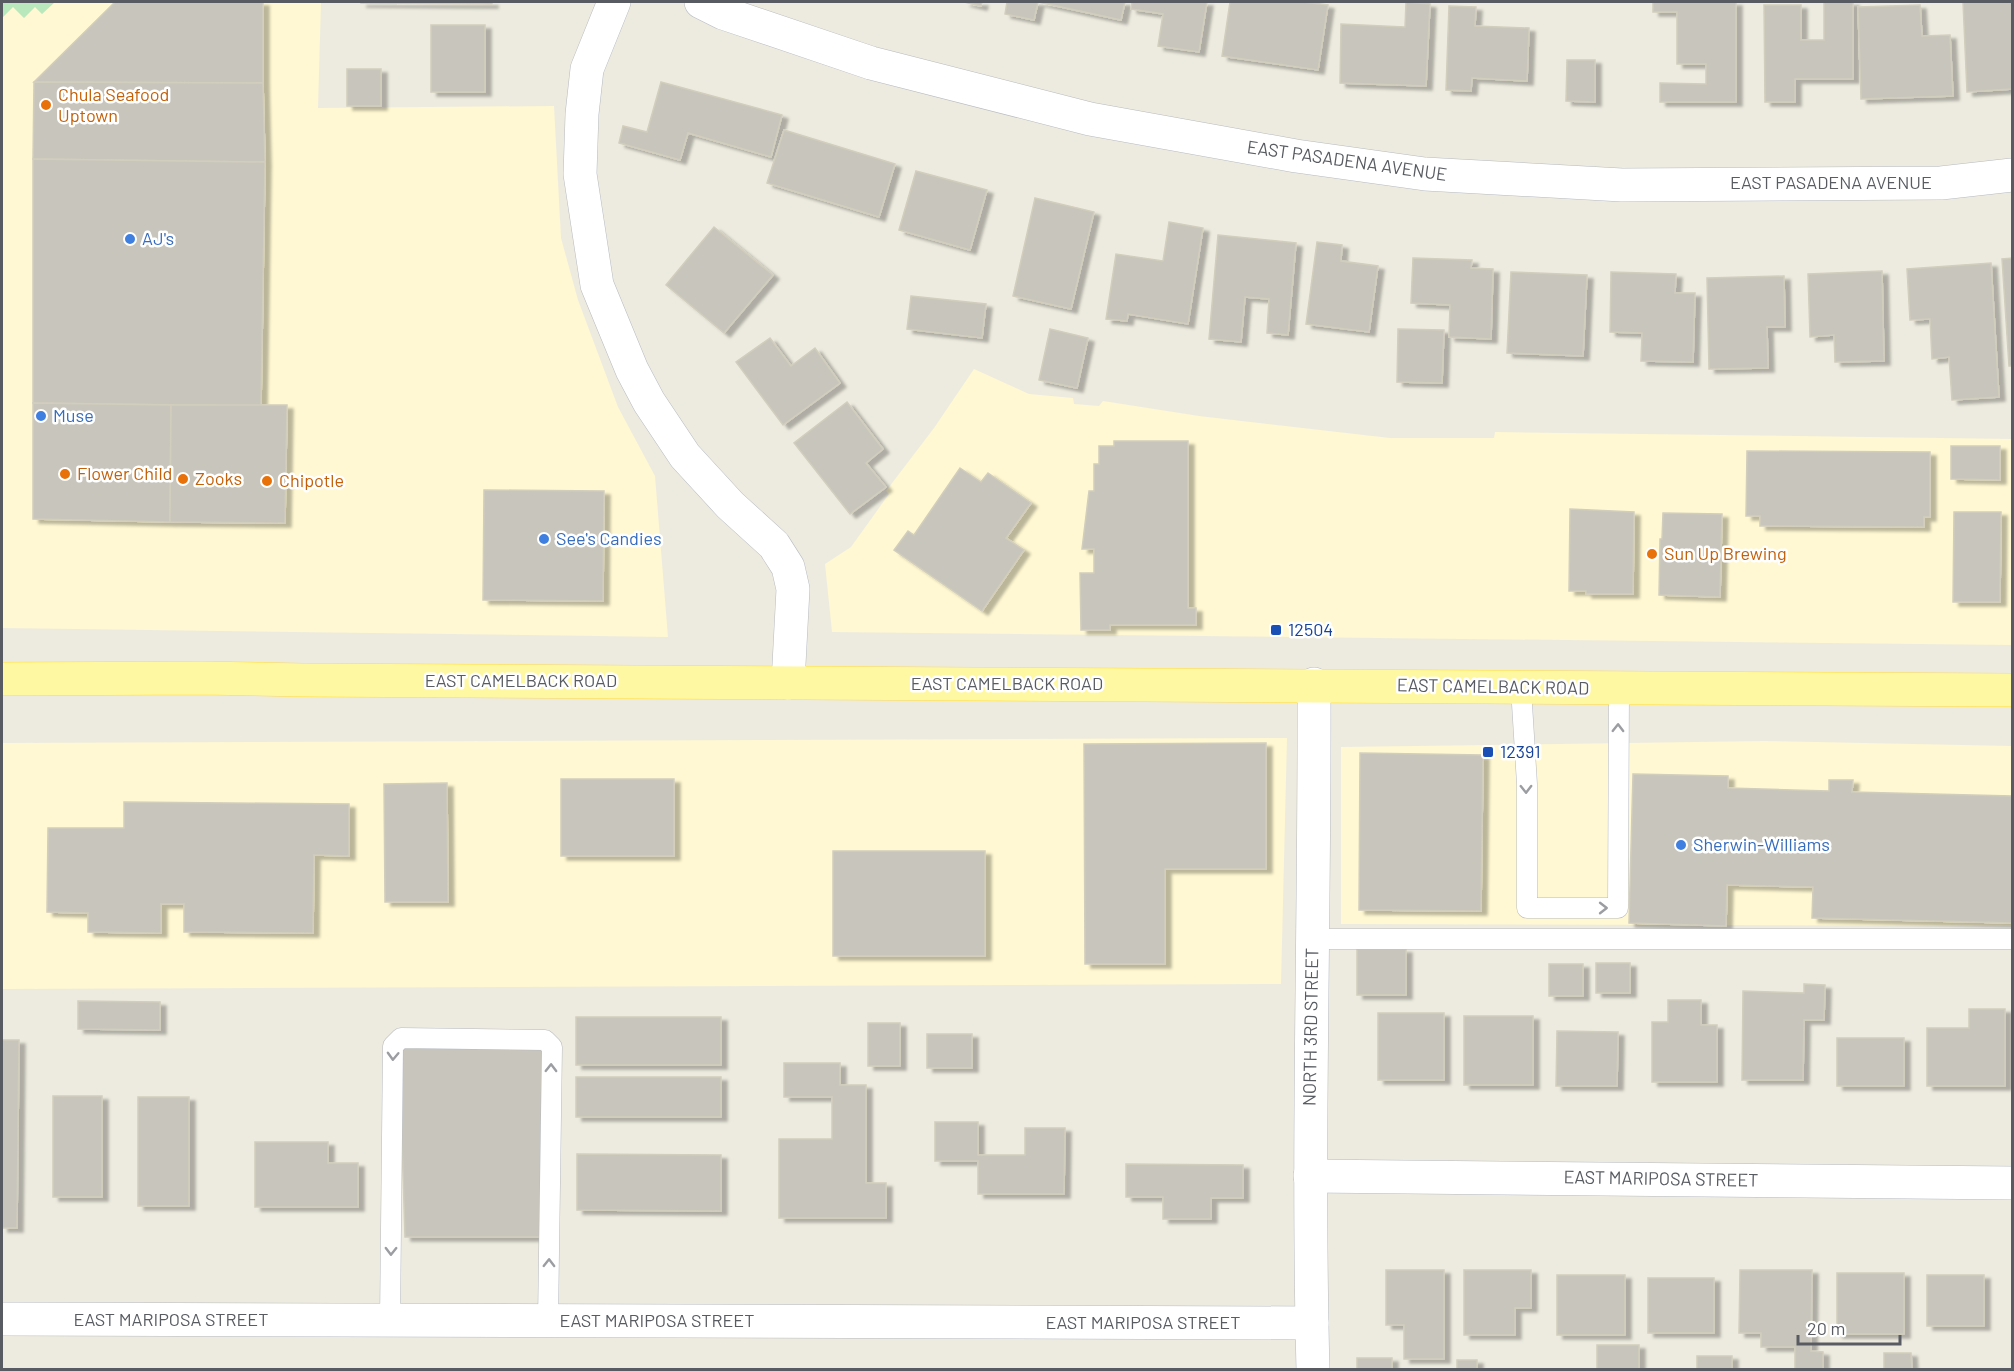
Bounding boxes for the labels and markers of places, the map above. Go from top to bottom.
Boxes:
place label: Chula Seafood Uptown [58,83,169,126]
marker: Chula Seafood Uptown [39,98,53,112]
place label: AJ's [142,227,174,249]
marker: AJ's [123,232,137,246]
place label: Muse [53,404,94,426]
marker: Muse [34,409,48,423]
place label: Flower Child [77,462,172,484]
marker: Flower Child [58,467,72,481]
place label: Zooks [195,467,242,489]
place label: Chipotle [279,469,344,491]
marker: Zooks [176,472,190,486]
marker: Chipotle [260,474,274,488]
place label: See's Candies [556,527,662,549]
marker: See's Candies [537,532,551,546]
place label: Sun Up Brewing [1664,542,1787,564]
marker: Sun Up Brewing [1645,547,1659,561]
place label: 12504 [1288,618,1333,640]
marker: 12504 [1269,623,1283,637]
place label: 12391 [1500,740,1540,762]
marker: 12391 [1481,745,1495,759]
place label: Sherwin-Williams [1693,833,1830,855]
marker: Sherwin-Williams [1674,838,1688,852]

